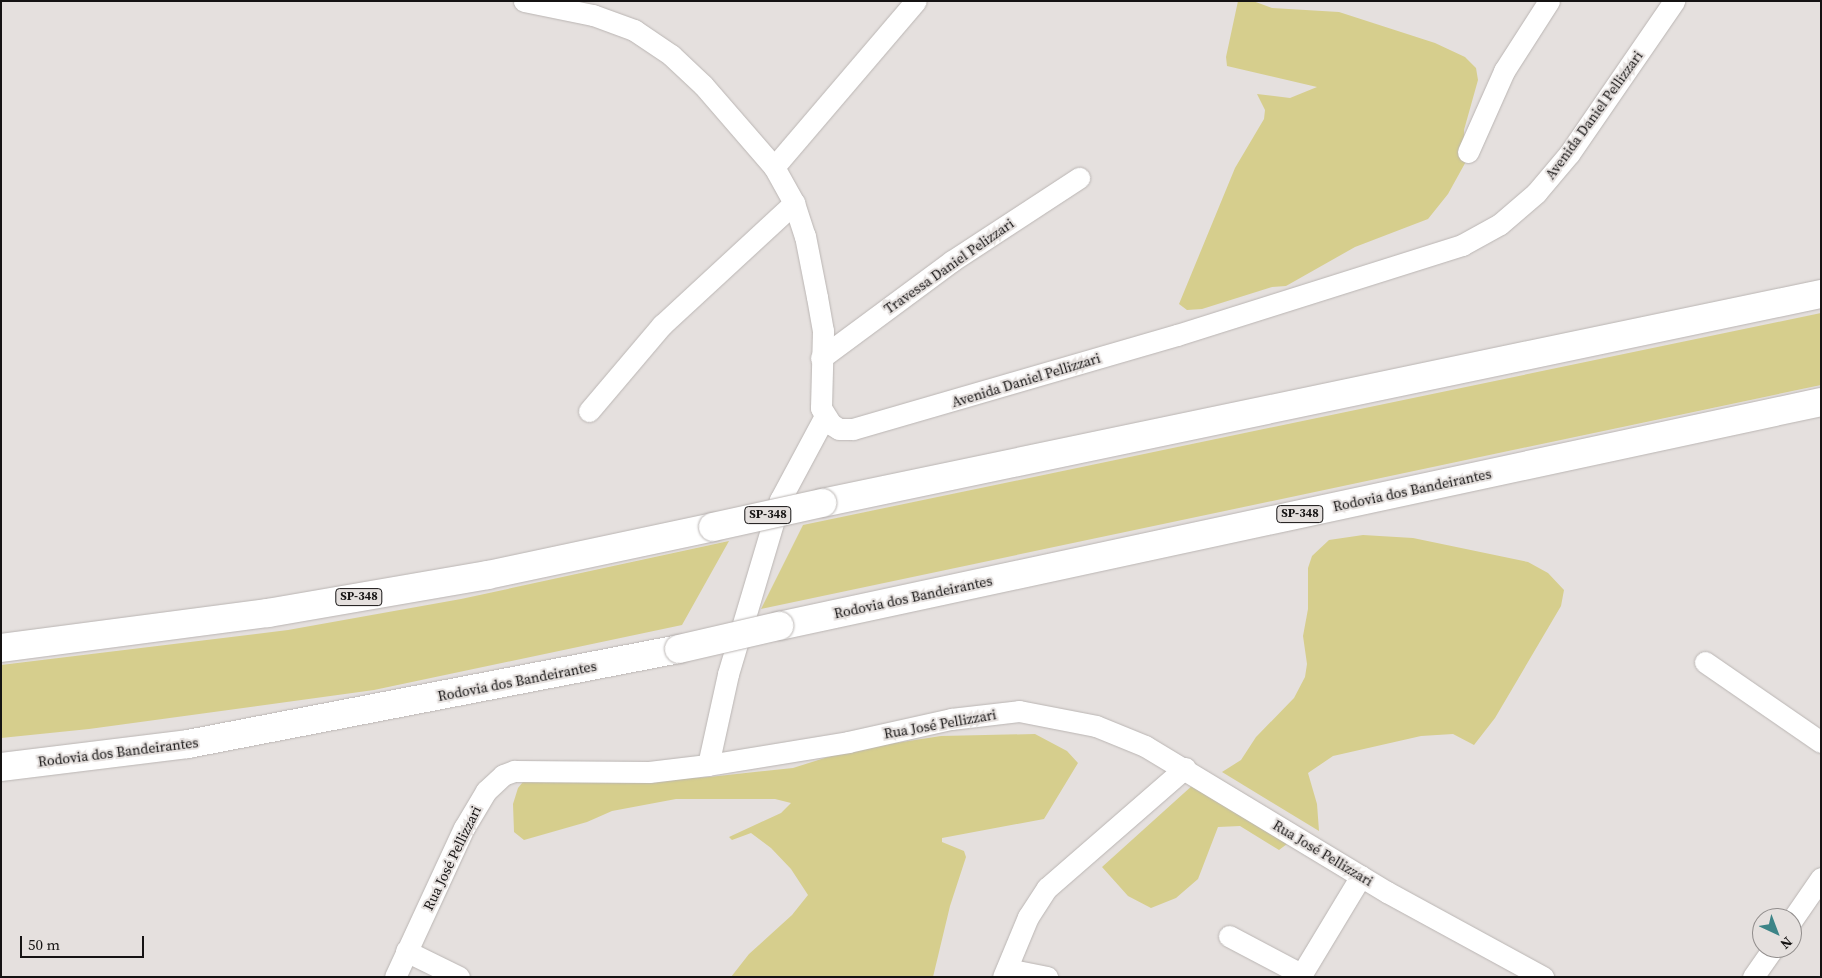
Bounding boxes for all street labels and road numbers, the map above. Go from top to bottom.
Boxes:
street label: Avenida Daniel Pellizzari [1542,47,1646,183]
street label: Travessa Daniel Pelizzari [881,215,1017,317]
street label: Avenida Daniel Pellizzari [950,349,1102,411]
street label: Rodovia dos Bandeirantes [1331,465,1493,515]
road number: SP-348 [1276,504,1324,524]
road number: SP-348 [744,506,792,524]
street label: Rodovia dos Bandeirantes [832,572,994,622]
road number: SP-348 [335,588,383,606]
street label: Rodovia dos Bandeirantes [436,657,598,705]
street label: Rua José Pellizzari [882,706,998,742]
street label: Rodovia dos Bandeirantes [37,734,199,770]
street label: Rua José Pellizzari [419,803,485,913]
street label: Rua José Pellizzari [1270,816,1376,890]

